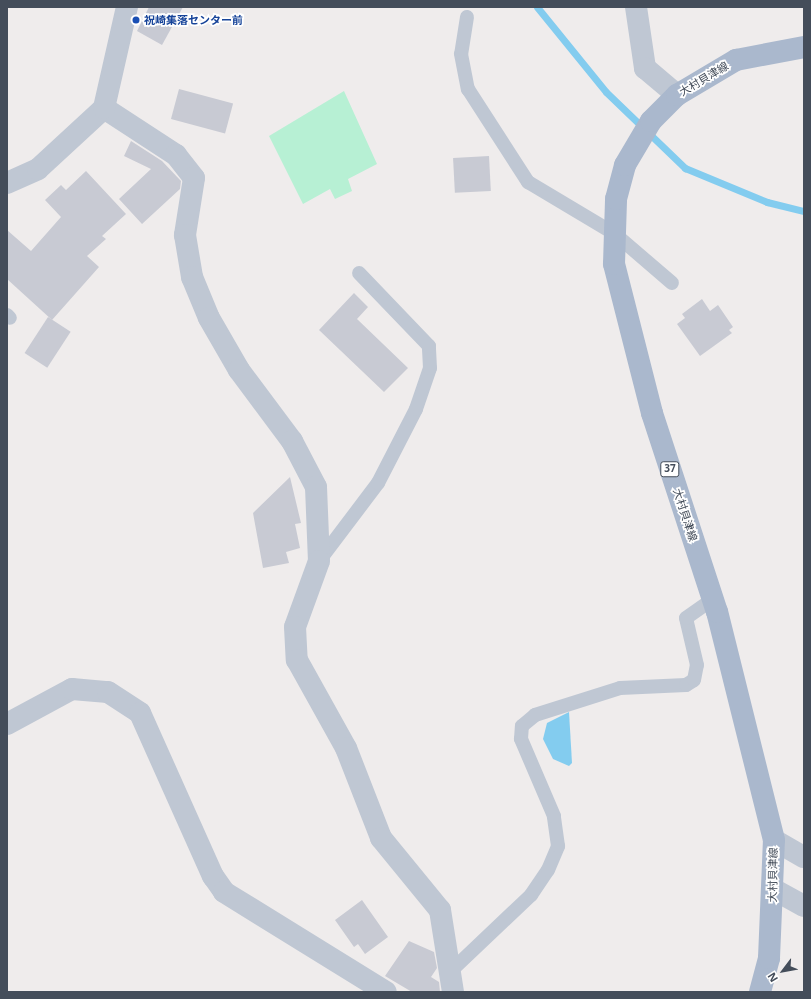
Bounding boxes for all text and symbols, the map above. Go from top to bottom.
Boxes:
place label: 祝崎集落センター前 [144,13,243,27]
marker: 祝崎集落センター前 [131,15,141,25]
street label: 大村貝津線 [677,59,731,99]
road number: 37 [660,461,680,477]
street label: 大村貝津線 [670,487,700,543]
street label: 大村貝津線 [766,847,780,903]
north arrow [763,951,803,991]
text: N [764,970,781,985]

